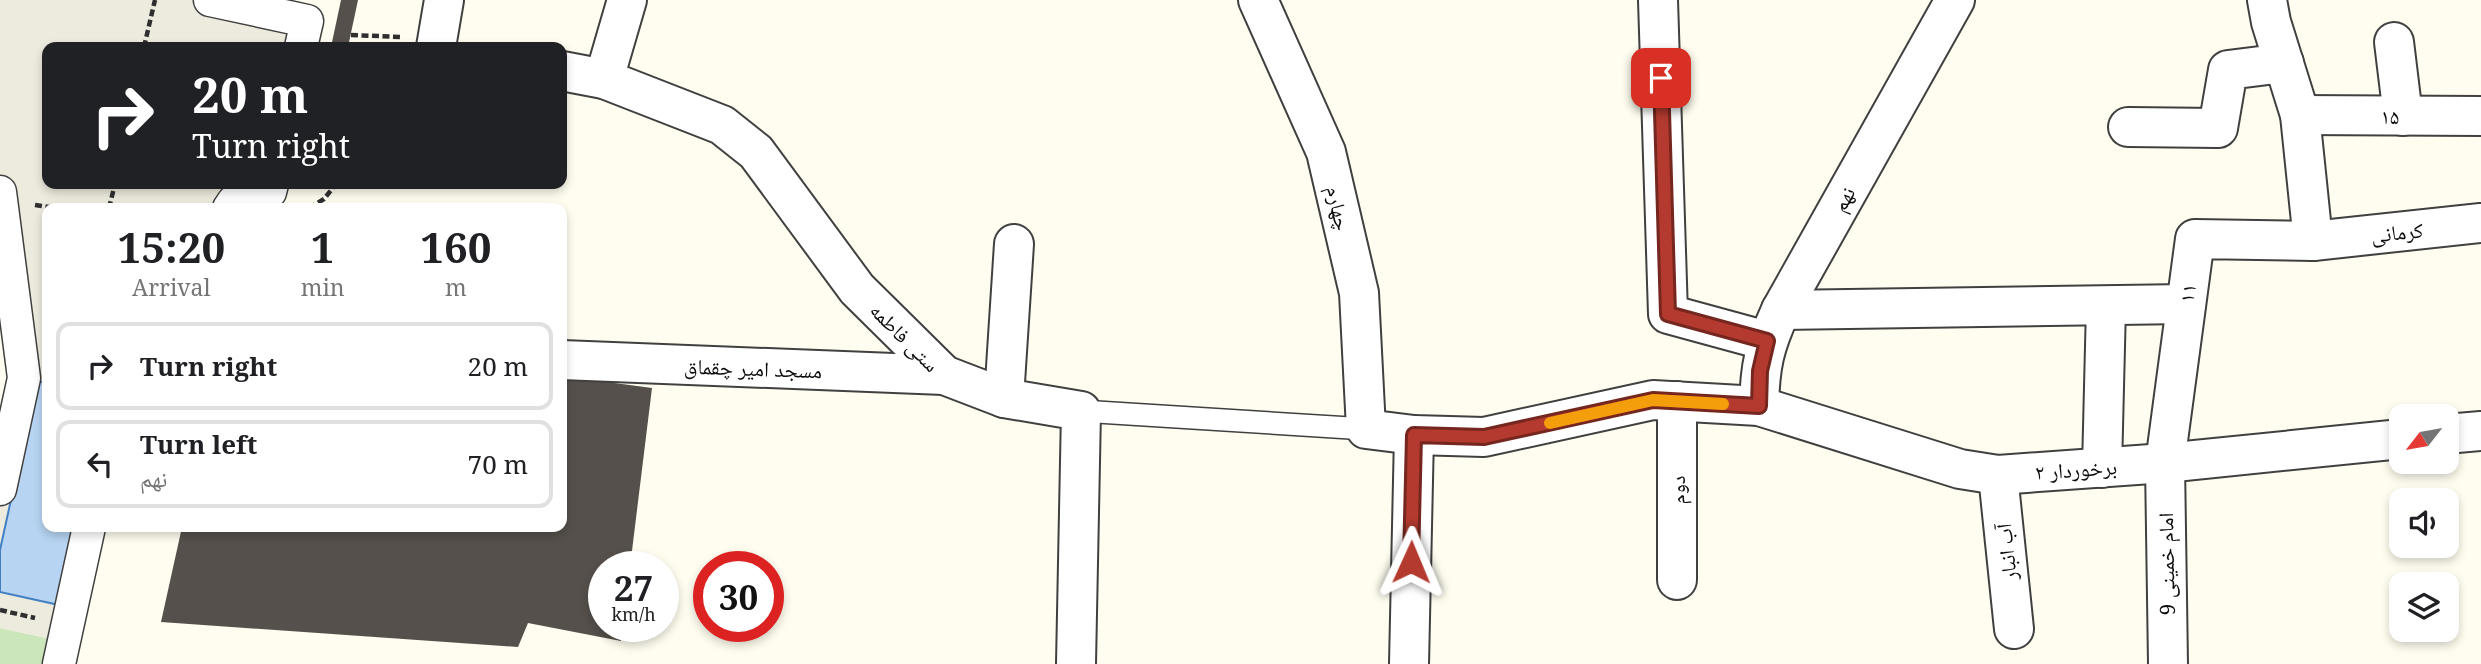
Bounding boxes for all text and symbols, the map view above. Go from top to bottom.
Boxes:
pin [1631,48,1691,108]
icon: arrive [1642,59,1680,97]
text: 20 m [192,61,308,127]
icon: right [77,70,168,161]
street label: ۱۵ [2380,102,2400,130]
text: Turn right [192,124,350,167]
street label: نهم [1825,181,1862,217]
street label: چهارم [1319,183,1358,233]
street label: کرمانی [2370,215,2425,249]
text: 15:20 [118,218,225,275]
text: 1 [311,218,335,275]
text: 160 [420,218,491,275]
text: Arrival [132,271,211,303]
text: min [301,271,345,303]
text: m [445,271,467,303]
street label: ۱۱ [2172,282,2202,304]
street label: ستی فاطمه [864,296,946,378]
icon: right [81,347,119,385]
text: Turn right [140,348,277,384]
text: 20 m [468,348,528,384]
street label: مسجد امیر چقماق [684,352,822,384]
north arrow [2389,404,2459,474]
map controls [2389,404,2459,642]
text: Turn left [140,426,257,462]
icon: left [81,445,119,483]
text: 70 m [468,446,528,482]
street label: برخوردار ۲ [2034,452,2118,486]
text: نهم [140,462,167,494]
street label: دوم [1663,476,1692,504]
button: sound [2389,488,2459,558]
street label: امام خمینی 9 [2151,512,2182,616]
street label: آب انبار [1989,522,2023,583]
position arrow [1374,525,1448,599]
speed limit sign: 30 [693,551,784,642]
text: 27 [614,564,653,611]
button: layers [2389,572,2459,642]
text: km/h [611,602,656,626]

